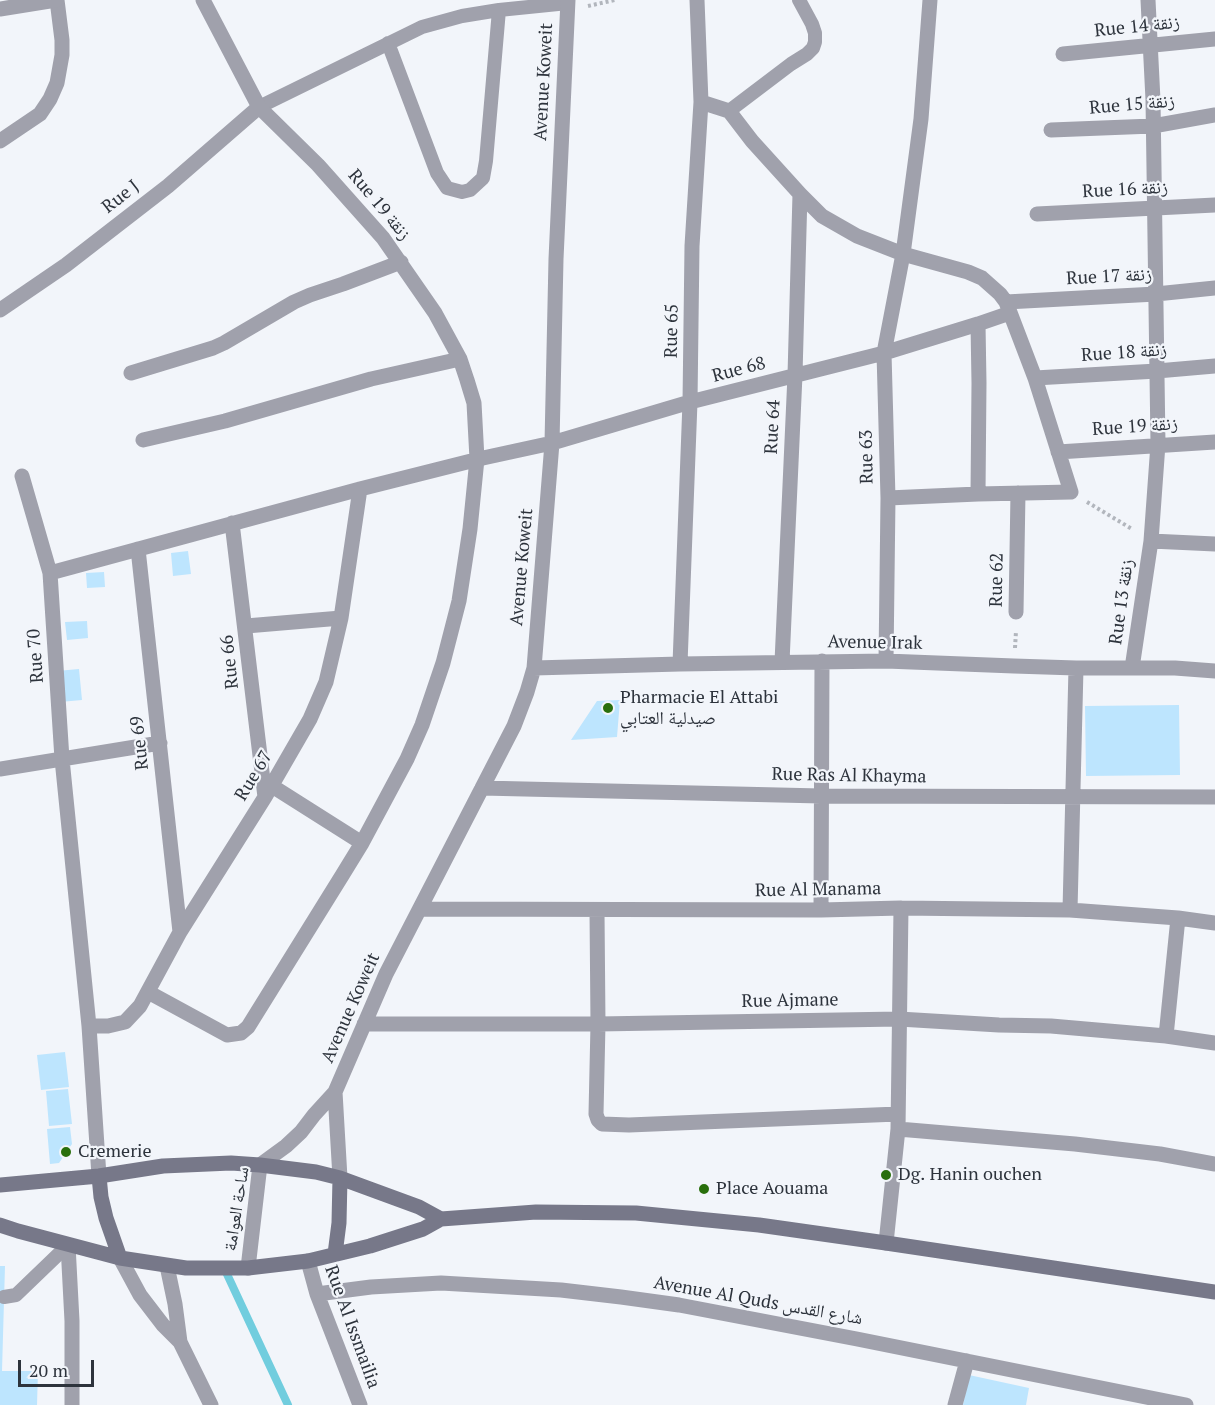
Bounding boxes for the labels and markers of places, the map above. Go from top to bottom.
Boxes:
place label: Pharmacie El Attabi صيدلية العتابي [620,687,779,730]
marker: Pharmacie El Attabi صيدلية العتابي [601,701,615,715]
place label: Cremerie [78,1141,152,1163]
marker: Cremerie [59,1145,73,1159]
place label: Dg. Hanin ouchen [898,1164,1042,1186]
marker: Dg. Hanin ouchen [879,1168,893,1182]
place label: Place Aouama [716,1178,828,1200]
marker: Place Aouama [697,1182,711,1196]

